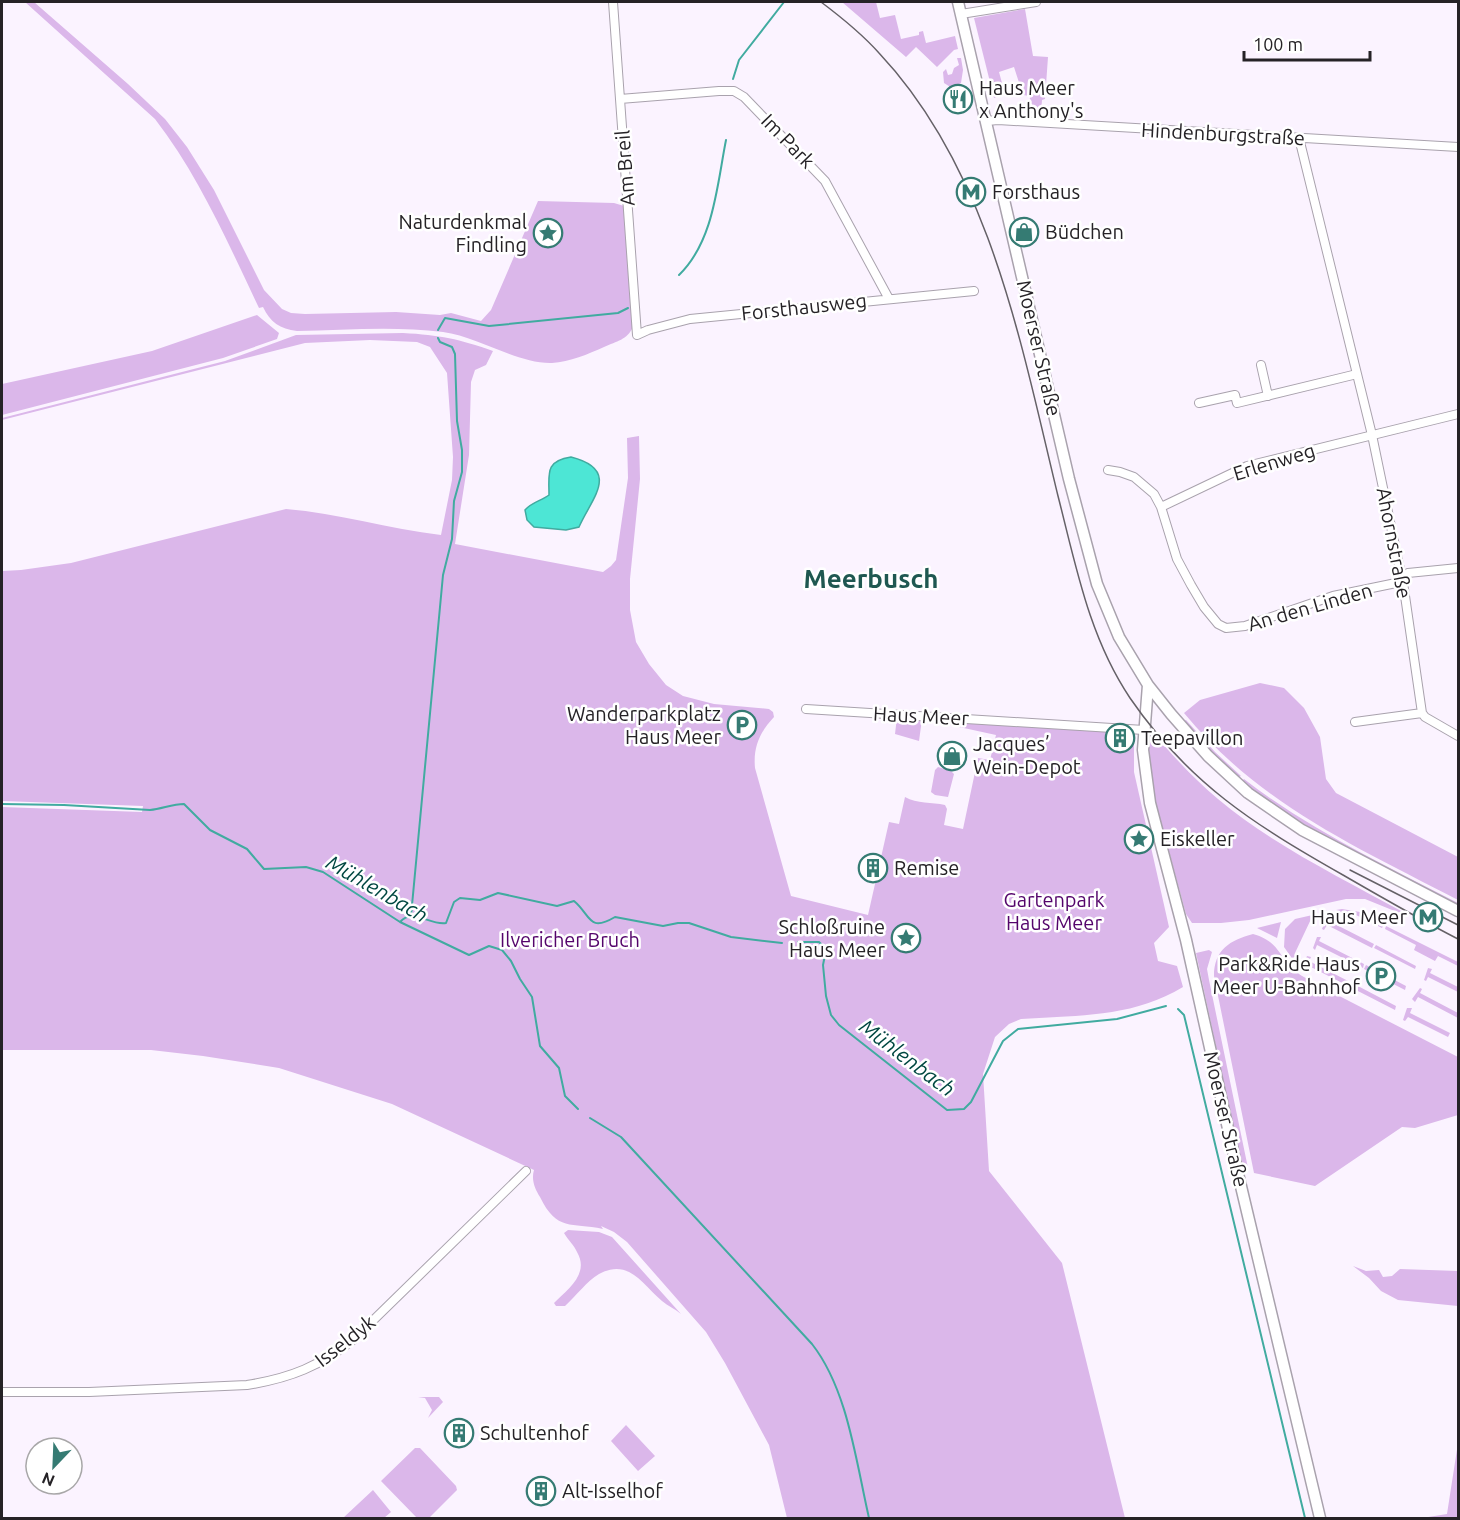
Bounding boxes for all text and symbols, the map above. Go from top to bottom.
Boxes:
scale bar [1244,24,1370,62]
text: 100 m [1253,34,1303,54]
place label: Haus Meer x Anthony's [979,76,1083,122]
restaurant icon: Haus Meer x Anthony's [942,83,974,115]
street label: Im Park [757,109,820,173]
street label: Hindenburgstraße [1141,118,1306,149]
street label: Am Breil [610,129,639,207]
metro station icon: Forsthaus [955,176,987,208]
place label: Forsthaus [992,180,1080,203]
place label: Naturdenkmal Findling [399,210,527,256]
shop icon: Büdchen [1008,216,1040,248]
place icon: Naturdenkmal Findling [532,217,564,249]
place label: Büdchen [1045,220,1124,243]
street label: Moerser Straße [1013,278,1066,418]
street label: Forsthausweg [740,288,868,325]
street label: Erlenweg [1230,438,1318,485]
street label: Ahornstraße [1372,485,1417,600]
district label: Meerbusch [804,564,938,593]
street label: An den Linden [1245,578,1375,635]
place label: Wanderparkplatz Haus Meer [567,702,721,748]
street label: Haus Meer [873,702,970,730]
parking icon: Wanderparkplatz Haus Meer [726,709,758,741]
building icon: Teepavillon [1104,722,1136,754]
place label: Teepavillon [1141,726,1243,749]
place label: Jacques’ Wein-Depot [973,732,1081,778]
shop icon: Jacques’ Wein-Depot [936,740,968,772]
place icon: Eiskeller [1123,823,1155,855]
place label: Eiskeller [1160,827,1235,850]
water label: Mühlenbach [323,849,432,927]
building icon: Remise [857,852,889,884]
place label: Remise [894,856,959,879]
park label: Gartenpark Haus Meer [1003,888,1105,934]
metro station icon: Haus Meer [1412,901,1444,933]
place label: Haus Meer [1311,905,1407,928]
place label: Schloßruine Haus Meer [778,915,885,961]
place icon: Schloßruine Haus Meer [890,922,922,954]
park label: Ilvericher Bruch [500,928,640,951]
place label: Park&Ride Haus Meer U-Bahnhof [1212,952,1360,998]
parking icon: Park&Ride Haus Meer U-Bahnhof [1365,960,1397,992]
water label: Mühlenbach [855,1014,960,1101]
street label: Moerser Straße [1200,1049,1253,1189]
street label: Isseldyk [310,1310,379,1371]
building icon: Schultenhof [443,1417,475,1449]
place label: Schultenhof [480,1421,589,1444]
north arrow [24,1436,84,1496]
text: N [39,1469,57,1490]
building icon: Alt-Isselhof [525,1475,557,1507]
place label: Alt-Isselhof [562,1479,663,1502]

